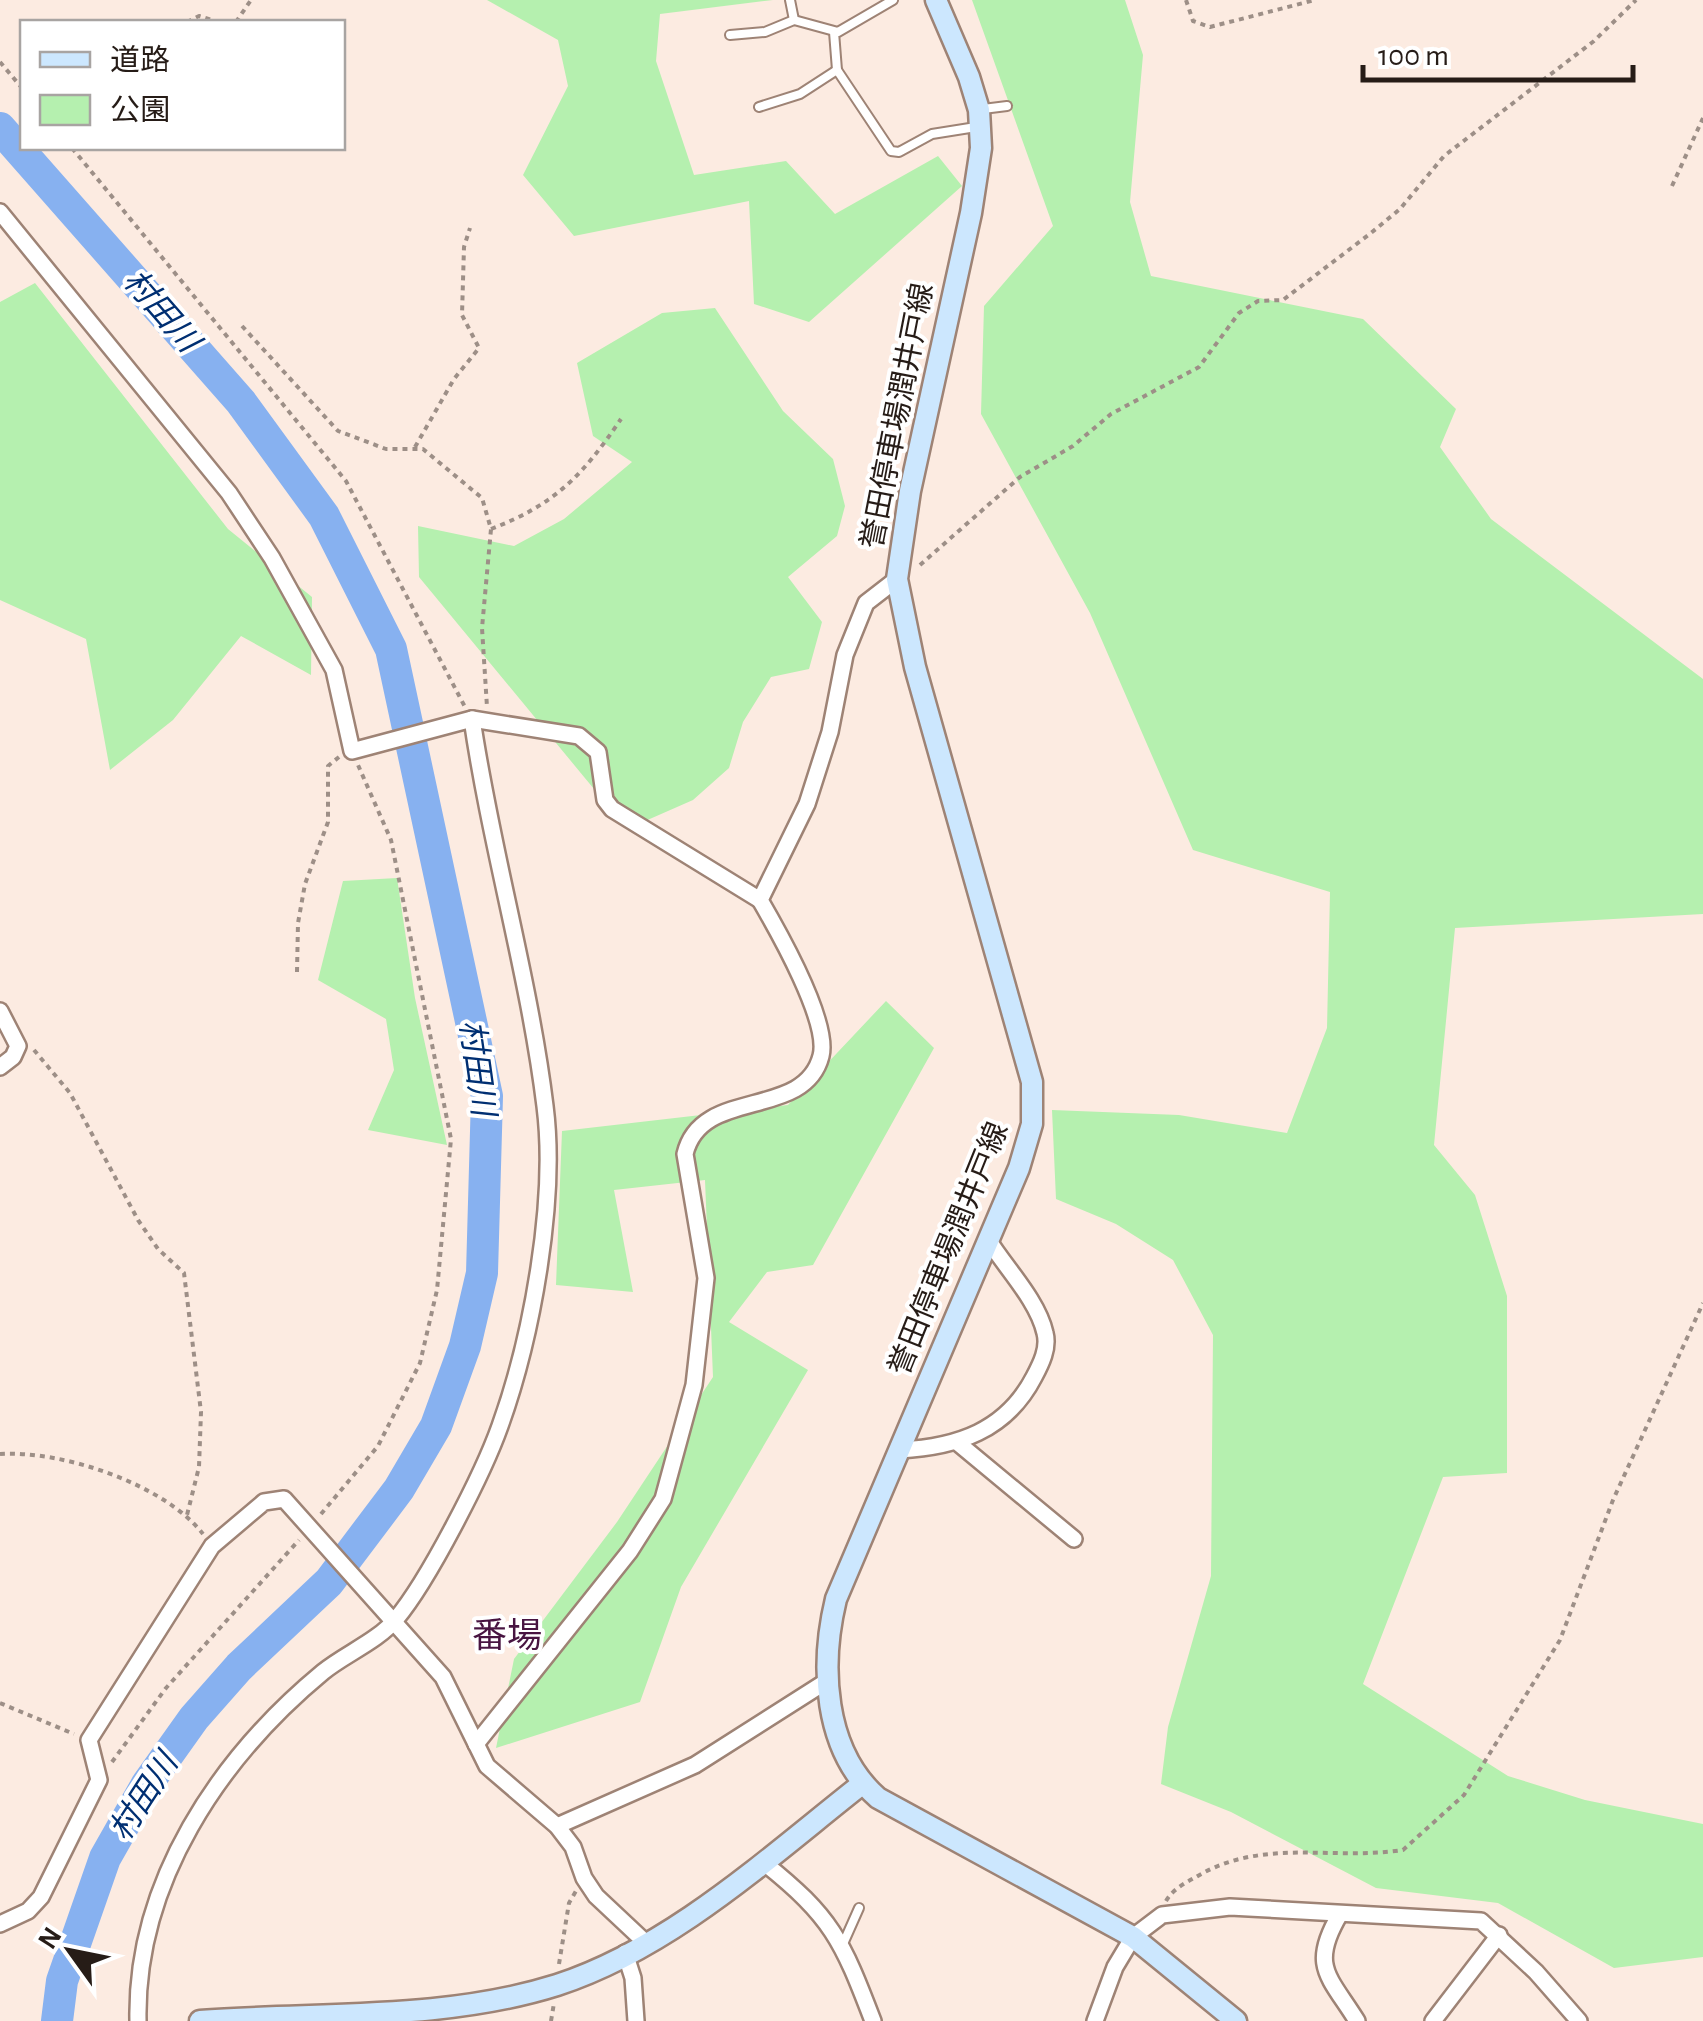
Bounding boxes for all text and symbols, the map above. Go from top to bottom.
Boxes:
legend [20,20,345,150]
scale bar [1363,20,1633,82]
text: 100 m [1378,41,1449,71]
text: 道路 [110,44,170,76]
text: 公園 [110,95,170,126]
water label: 村田川 [117,264,207,360]
street label: 誉田停車場潤井戸線 [856,280,938,551]
water label: 村田川 [454,1018,501,1121]
street label: 誉田停車場潤井戸線 [883,1117,1013,1380]
district label: 番場 [472,1617,542,1654]
water label: 村田川 [104,1745,185,1846]
north arrow [20,1901,120,2001]
text: N [34,1923,68,1954]

